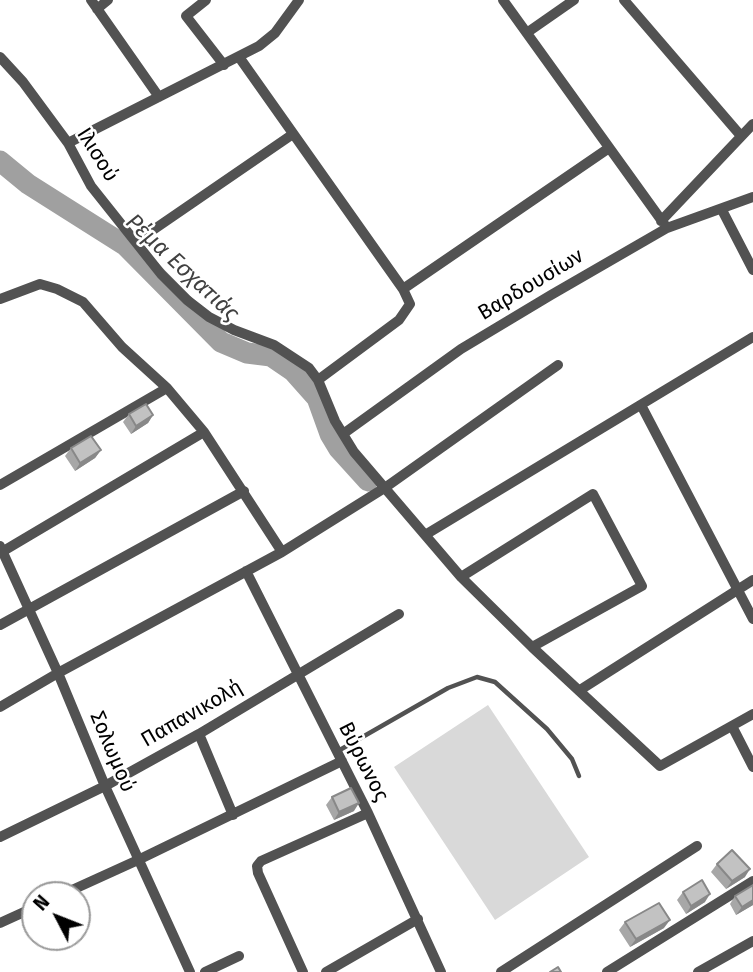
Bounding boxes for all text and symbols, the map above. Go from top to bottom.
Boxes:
street label: Ιλισού [71,123,123,187]
water label: Ρέμα Εσχατιάς [120,208,244,328]
street label: Βαρδουσίων [474,244,588,326]
street label: Παπανικολή [137,675,247,753]
street label: Σολωμού [84,708,140,796]
street label: Βύρωνος [332,718,394,806]
north arrow [21,881,91,951]
text: N [29,891,54,915]

